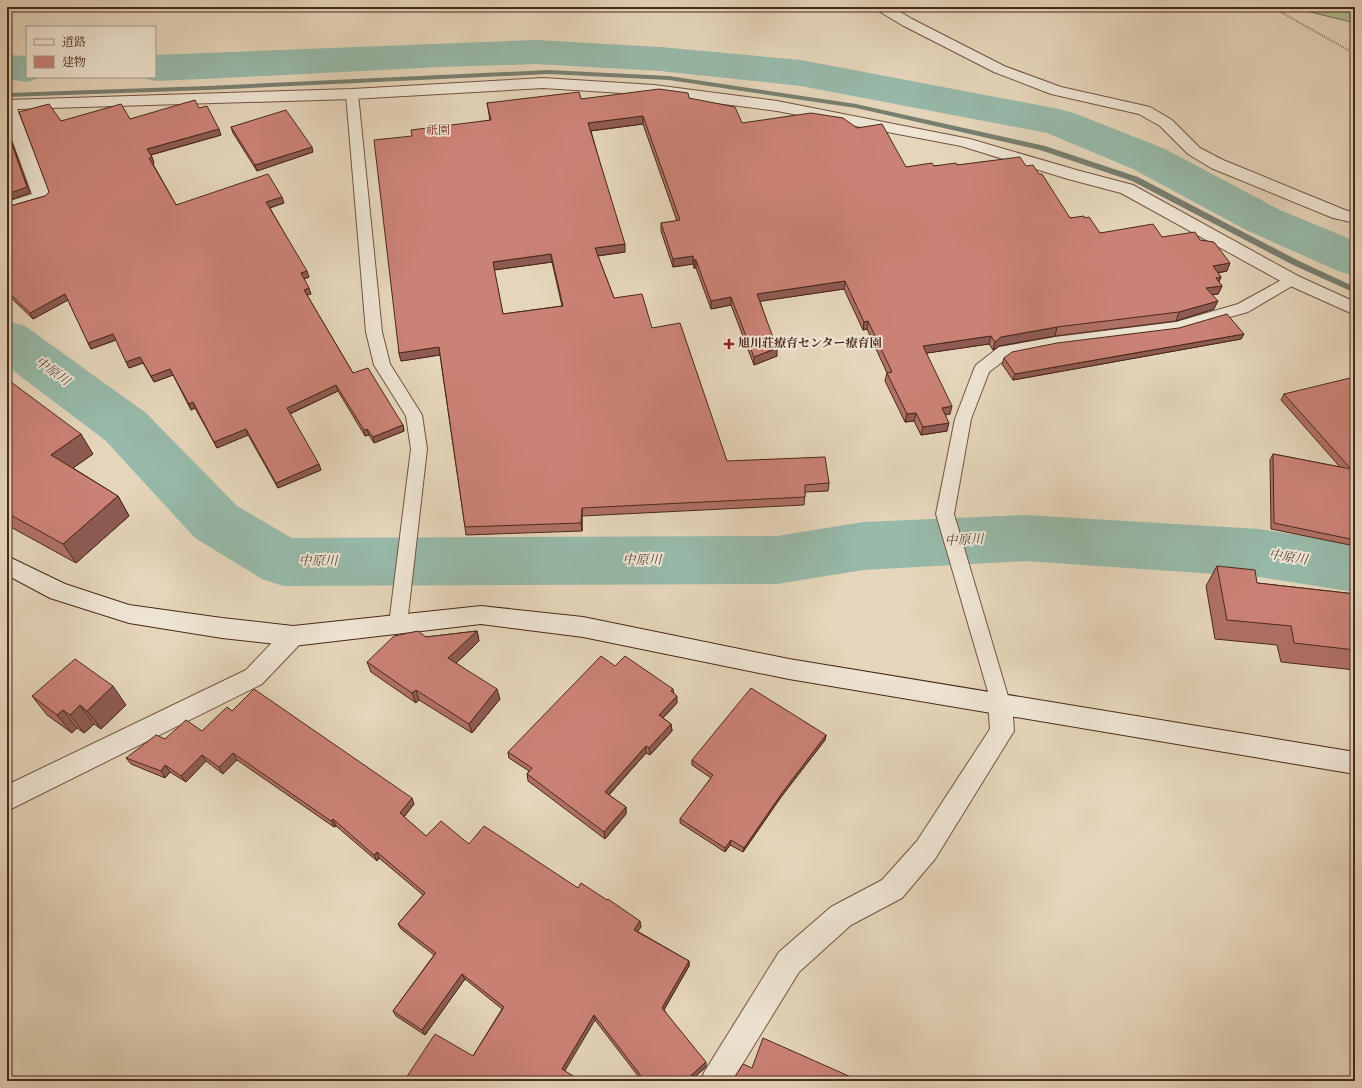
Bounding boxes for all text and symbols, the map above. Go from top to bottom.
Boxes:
legend [26,26,156,78]
text: 道路 [62,35,86,51]
text: 建物 [62,55,86,71]
district label: 祇園 [426,123,450,139]
place label: 旭川荘療育センター療育園 [738,336,882,352]
marker: 旭川荘療育センター療育園 [723,338,735,350]
water label: 中原川 [31,353,75,392]
water label: 中原川 [944,531,986,551]
water label: 中原川 [1267,546,1311,570]
water label: 中原川 [622,552,663,570]
water label: 中原川 [298,553,339,571]

